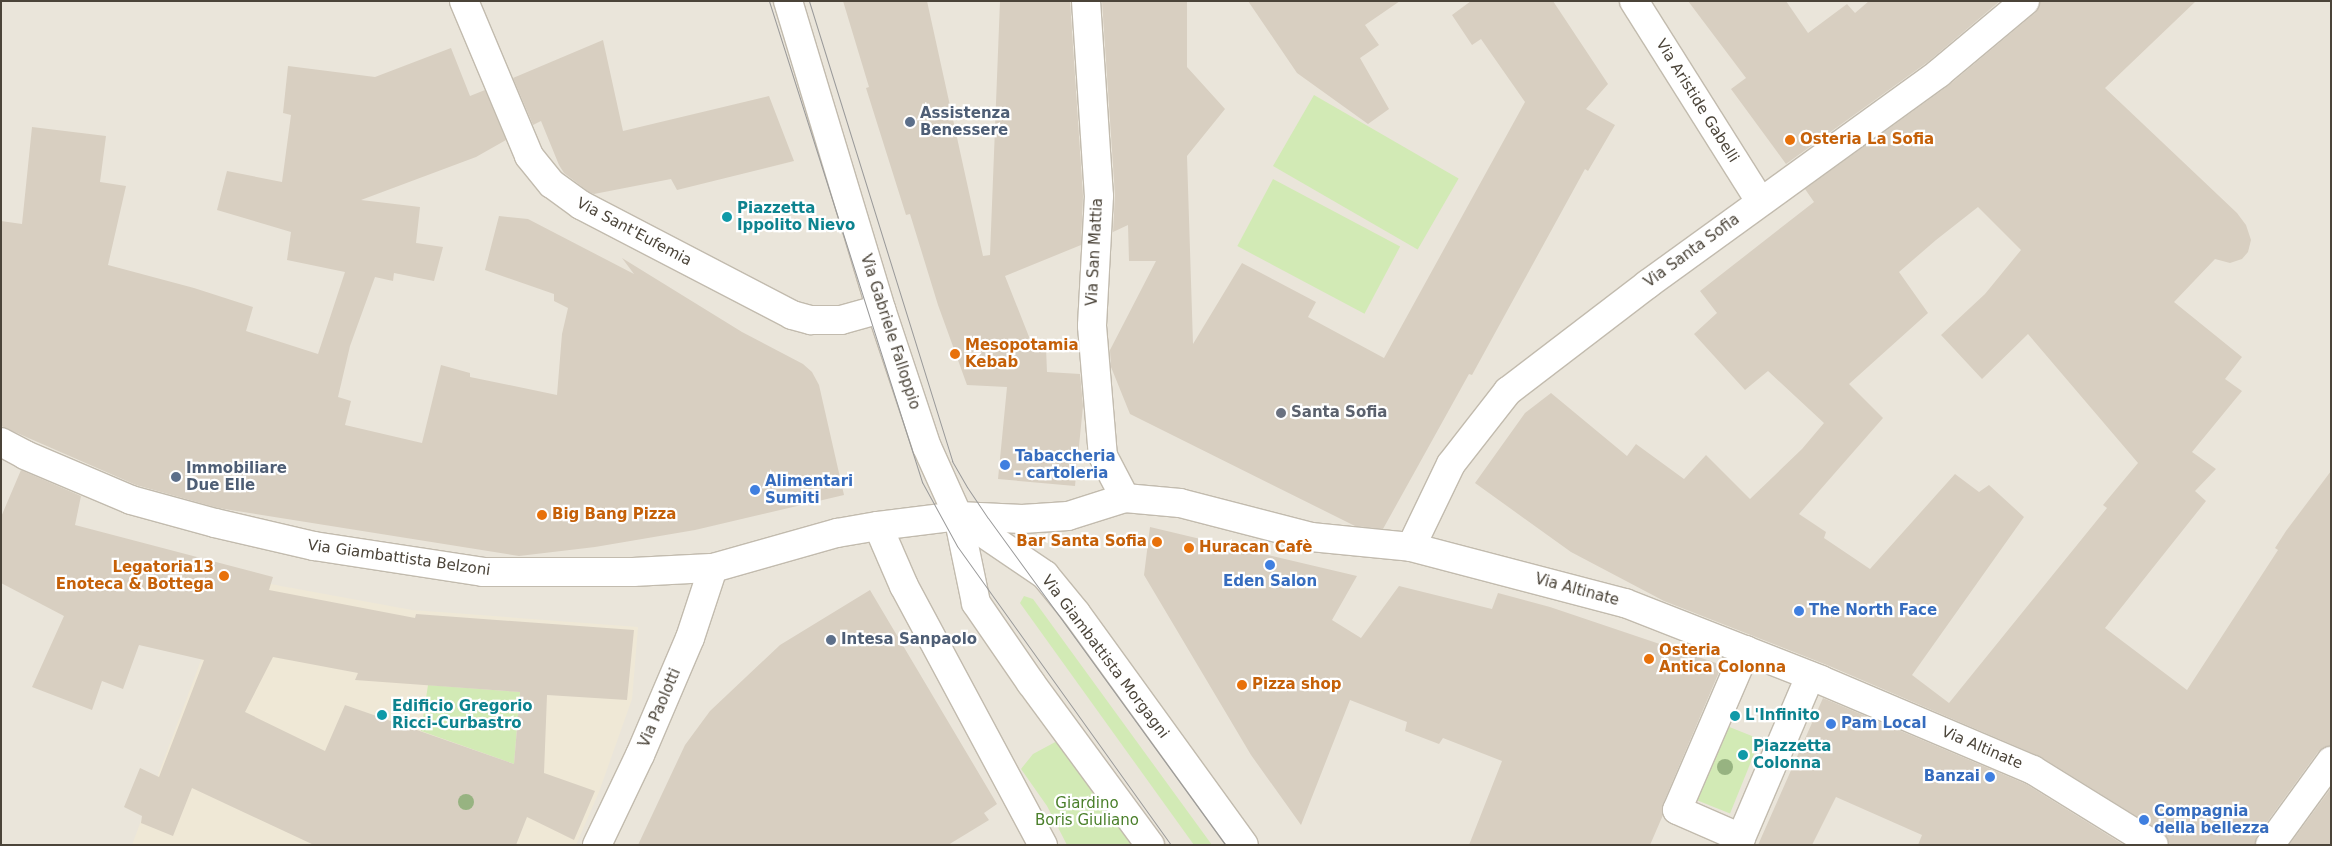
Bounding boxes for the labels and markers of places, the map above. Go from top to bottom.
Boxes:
place label: Assistenza Benessere [920,104,1010,139]
marker: Assistenza Benessere [904,116,916,128]
place label: Osteria La Sofia [1800,131,1934,149]
marker: Osteria La Sofia [1784,134,1796,146]
place label: Piazzetta Ippolito Nievo [737,199,855,234]
marker: Piazzetta Ippolito Nievo [721,211,733,223]
place label: Mesopotamia Kebab [965,336,1079,371]
marker: Mesopotamia Kebab [949,348,961,360]
place label: Santa Sofia [1291,404,1387,422]
marker: Santa Sofia [1275,407,1287,419]
place label: Tabaccheria - cartoleria [1015,447,1116,482]
place label: Immobiliare Due Elle [186,459,287,494]
marker: Tabaccheria - cartoleria [999,459,1011,471]
marker: Immobiliare Due Elle [170,471,182,483]
place label: Alimentari Sumiti [765,472,853,507]
marker: Alimentari Sumiti [749,484,761,496]
place label: Big Bang Pizza [552,506,676,524]
marker: Big Bang Pizza [536,509,548,521]
place label: Bar Santa Sofia [1016,533,1147,551]
marker: Bar Santa Sofia [1151,536,1163,548]
place label: Huracan Cafè [1199,539,1312,557]
marker: Huracan Cafè [1183,542,1195,554]
place label: Legatoria13 Enoteca & Bottega [56,558,214,593]
marker: Eden Salon [1264,559,1276,571]
marker: Legatoria13 Enoteca & Bottega [218,570,230,582]
place label: Eden Salon [1223,573,1317,591]
place label: The North Face [1809,602,1937,620]
marker: The North Face [1793,605,1805,617]
place label: Intesa Sanpaolo [841,631,977,649]
marker: Intesa Sanpaolo [825,634,837,646]
place label: Osteria Antica Colonna [1659,641,1786,676]
marker: Osteria Antica Colonna [1643,653,1655,665]
place label: Pizza shop [1252,676,1342,694]
marker: Pizza shop [1236,679,1248,691]
place label: Edificio Gregorio Ricci-Curbastro [392,697,533,732]
place label: L'Infinito [1745,707,1820,725]
marker: Edificio Gregorio Ricci-Curbastro [376,709,388,721]
marker: L'Infinito [1729,710,1741,722]
place label: Pam Local [1841,715,1927,733]
marker: Pam Local [1825,718,1837,730]
place label: Piazzetta Colonna [1753,737,1831,772]
marker: Piazzetta Colonna [1737,749,1749,761]
place label: Banzai [1924,768,1980,786]
marker: Banzai [1984,771,1996,783]
place label: Compagnia della bellezza [2154,802,2269,837]
marker: Compagnia della bellezza [2138,814,2150,826]

